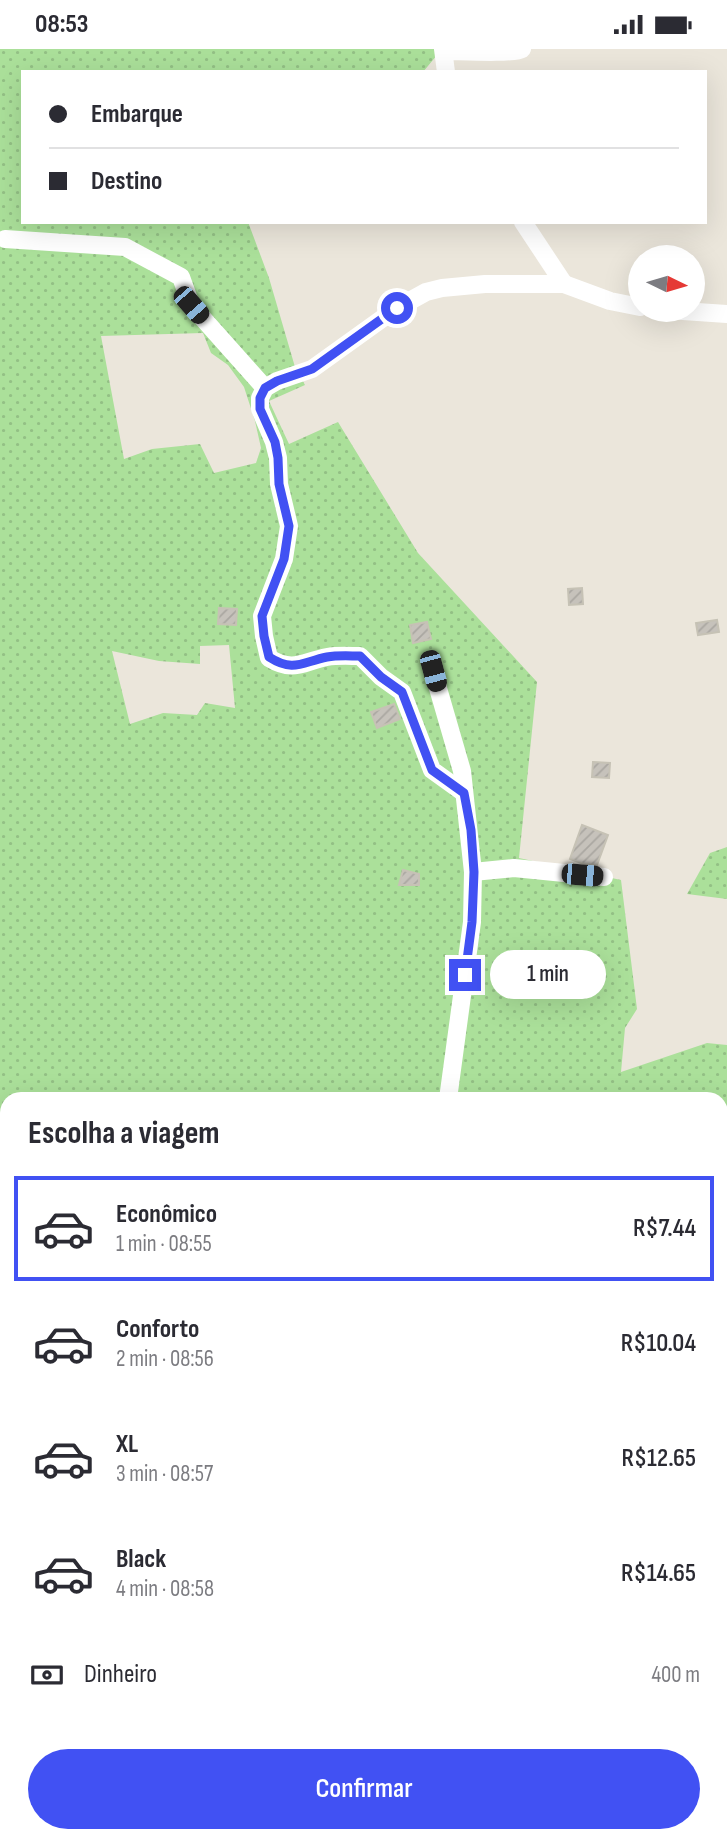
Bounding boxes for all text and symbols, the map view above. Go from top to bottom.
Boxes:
text: 08:53 [35,9,89,40]
text: Embarque [91,99,183,130]
text: Destino [91,166,162,197]
north arrow [628,245,705,322]
map controls [628,245,705,322]
car [170,282,213,328]
route start [381,292,413,324]
car [418,648,449,694]
car [561,863,604,887]
callout: 1 min [490,951,605,999]
route end [449,959,481,991]
text: 1 min [527,960,569,988]
text: Escolha a viagem [28,1114,220,1153]
icon: car [32,1197,95,1260]
text: Econômico [116,1199,217,1230]
text: R$7.44 [633,1213,696,1244]
text: 1 min · 08:55 [116,1230,212,1258]
icon: car [32,1312,95,1375]
text: Conforto [116,1314,199,1345]
text: R$10.04 [621,1328,696,1359]
text: 2 min · 08:56 [116,1345,214,1373]
icon: car [32,1427,95,1490]
text: XL [116,1429,138,1460]
text: R$12.65 [621,1443,696,1474]
text: 3 min · 08:57 [116,1460,213,1488]
icon: car [32,1542,95,1605]
text: Black [116,1544,166,1575]
text: R$14.65 [621,1558,696,1589]
text: 4 min · 08:58 [116,1575,214,1603]
icon: cash [28,1656,66,1694]
text: Dinheiro [84,1659,157,1690]
text: 400 m [651,1661,700,1689]
button: Confirmar [28,1749,700,1829]

